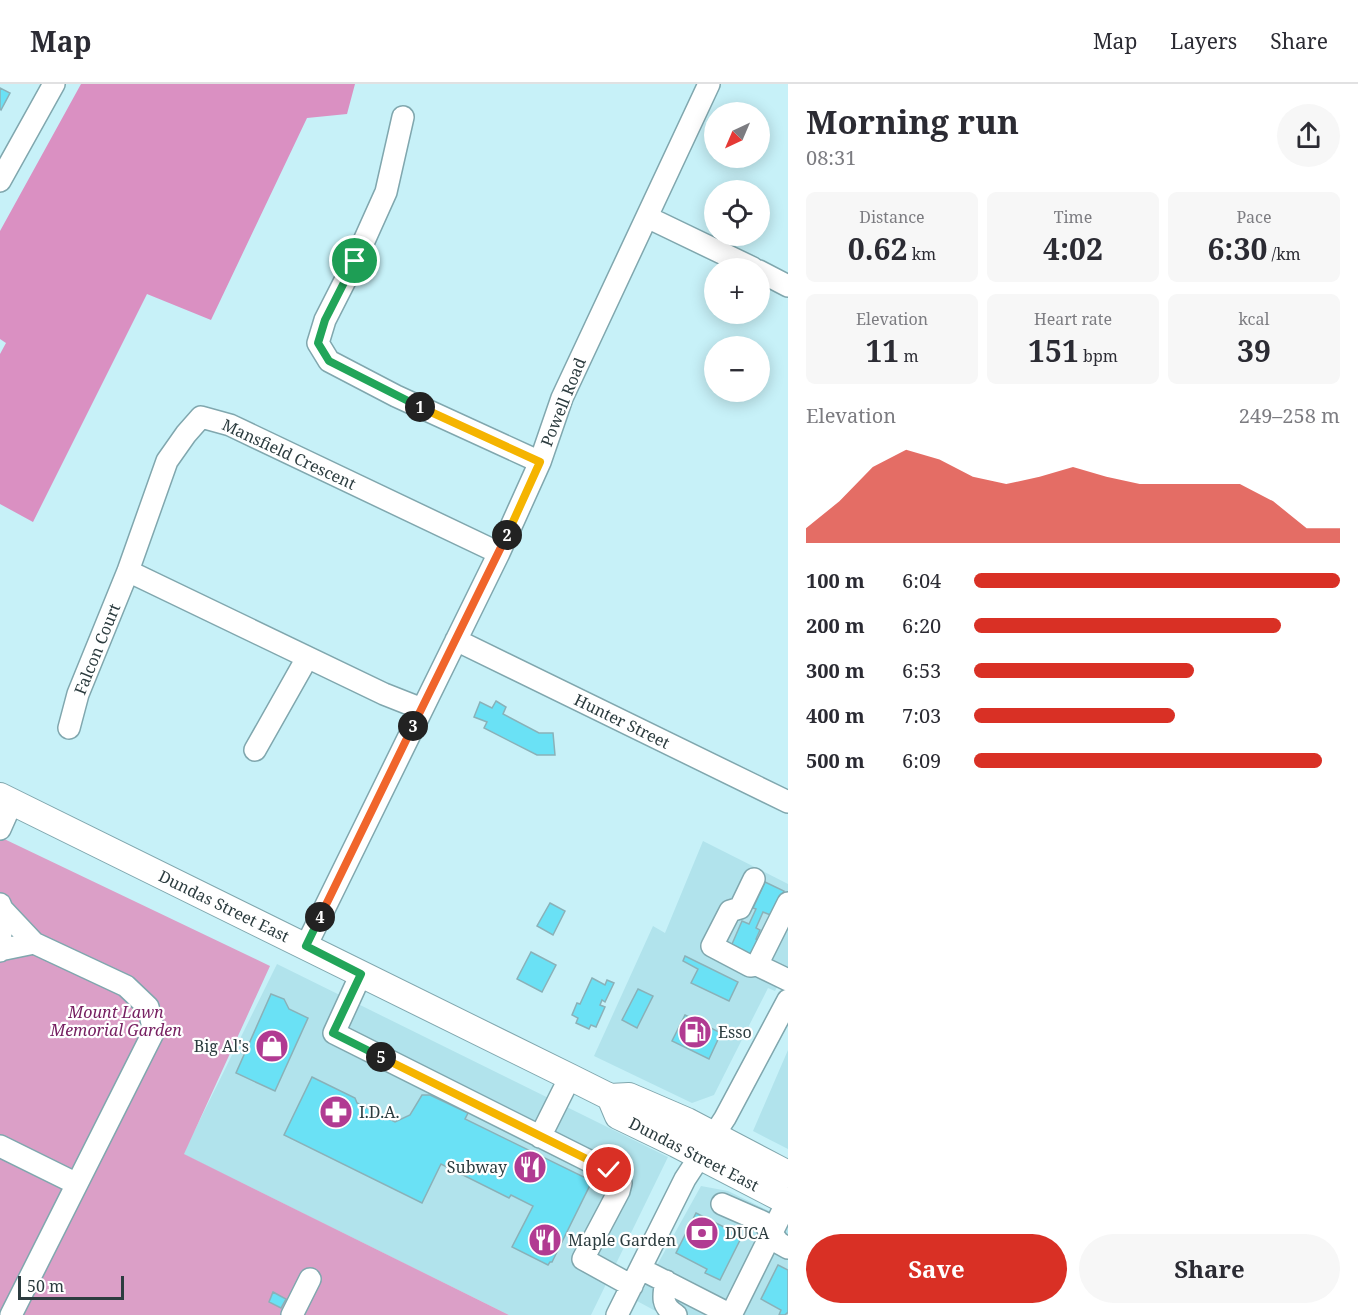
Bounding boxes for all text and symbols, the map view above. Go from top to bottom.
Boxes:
text: Map [30,22,92,60]
text: Map [1093,27,1137,55]
text: Layers [1170,27,1237,55]
text: Share [1270,27,1328,55]
text: Morning run [806,99,1019,144]
north arrow [704,102,770,168]
map controls [704,102,770,402]
button: share [1277,104,1340,167]
text: 08:31 [806,144,856,171]
button: locate [704,180,770,246]
text: Distance [859,206,925,228]
text: Time [1054,206,1092,228]
text: Pace [1236,206,1272,228]
text: 0.62 [848,228,908,269]
text: 4:02 [1043,228,1103,269]
text: 6:30 [1207,228,1267,269]
pin [329,235,380,286]
text: km [908,243,936,265]
text: /km [1267,243,1301,265]
icon: arrive [338,244,371,277]
button: + [704,258,770,324]
text: Elevation [856,308,928,330]
text: Heart rate [1034,308,1112,330]
text: kcal [1239,308,1269,330]
text: 11 [865,330,899,371]
text: 151 [1028,330,1079,371]
text: 39 [1237,330,1271,371]
button: − [704,336,770,402]
text: m [899,345,919,367]
text: bpm [1079,345,1118,367]
street label: Powell Road [535,354,591,450]
pin: 1 [405,392,435,422]
text: 1 [415,396,425,418]
text: Elevation [806,402,896,429]
text: 249–258 m [1239,402,1340,429]
street label: Mansfield Crescent [219,413,360,495]
pin: 2 [492,520,522,550]
text: 2 [502,524,512,546]
text: 100 m [806,567,865,594]
text: 6:04 [902,567,941,594]
street label: Falcon Court [69,600,125,698]
text: 200 m [806,612,865,639]
text: 6:20 [902,612,941,639]
text: 300 m [806,657,865,684]
text: 6:53 [902,657,941,684]
street label: Hunter Street [571,688,674,754]
text: 400 m [806,702,865,729]
text: 7:03 [902,702,941,729]
pin: 3 [398,711,428,741]
text: 3 [408,715,418,737]
text: 500 m [806,747,865,774]
text: 6:09 [902,747,941,774]
street label: Dundas Street East [155,865,293,947]
pin: 4 [305,902,335,932]
text: 4 [315,906,325,928]
park label: Mount Lawn Memorial Garden [49,1001,182,1041]
fuel station icon: Esso [677,1014,713,1050]
place label: Esso [718,1021,752,1043]
shop icon: Big Al's [254,1028,290,1064]
place label: Big Al's [194,1035,249,1057]
pin: 5 [366,1042,396,1072]
text: 5 [376,1046,386,1068]
pharmacy icon: I.D.A. [318,1094,354,1130]
place label: I.D.A. [359,1101,399,1123]
street label: Dundas Street East [625,1112,763,1196]
pin [583,1144,634,1195]
restaurant icon: Subway [512,1149,548,1185]
icon: check [592,1153,625,1186]
place label: Subway [447,1156,508,1178]
bank icon: DUCA [684,1215,720,1251]
restaurant icon: Maple Garden [527,1222,563,1258]
place label: DUCA [725,1222,770,1244]
place label: Maple Garden [568,1229,676,1251]
button: Save [806,1234,1067,1303]
button: Share [1079,1234,1340,1303]
scale bar [18,1273,124,1300]
text: 50 m [27,1275,64,1297]

